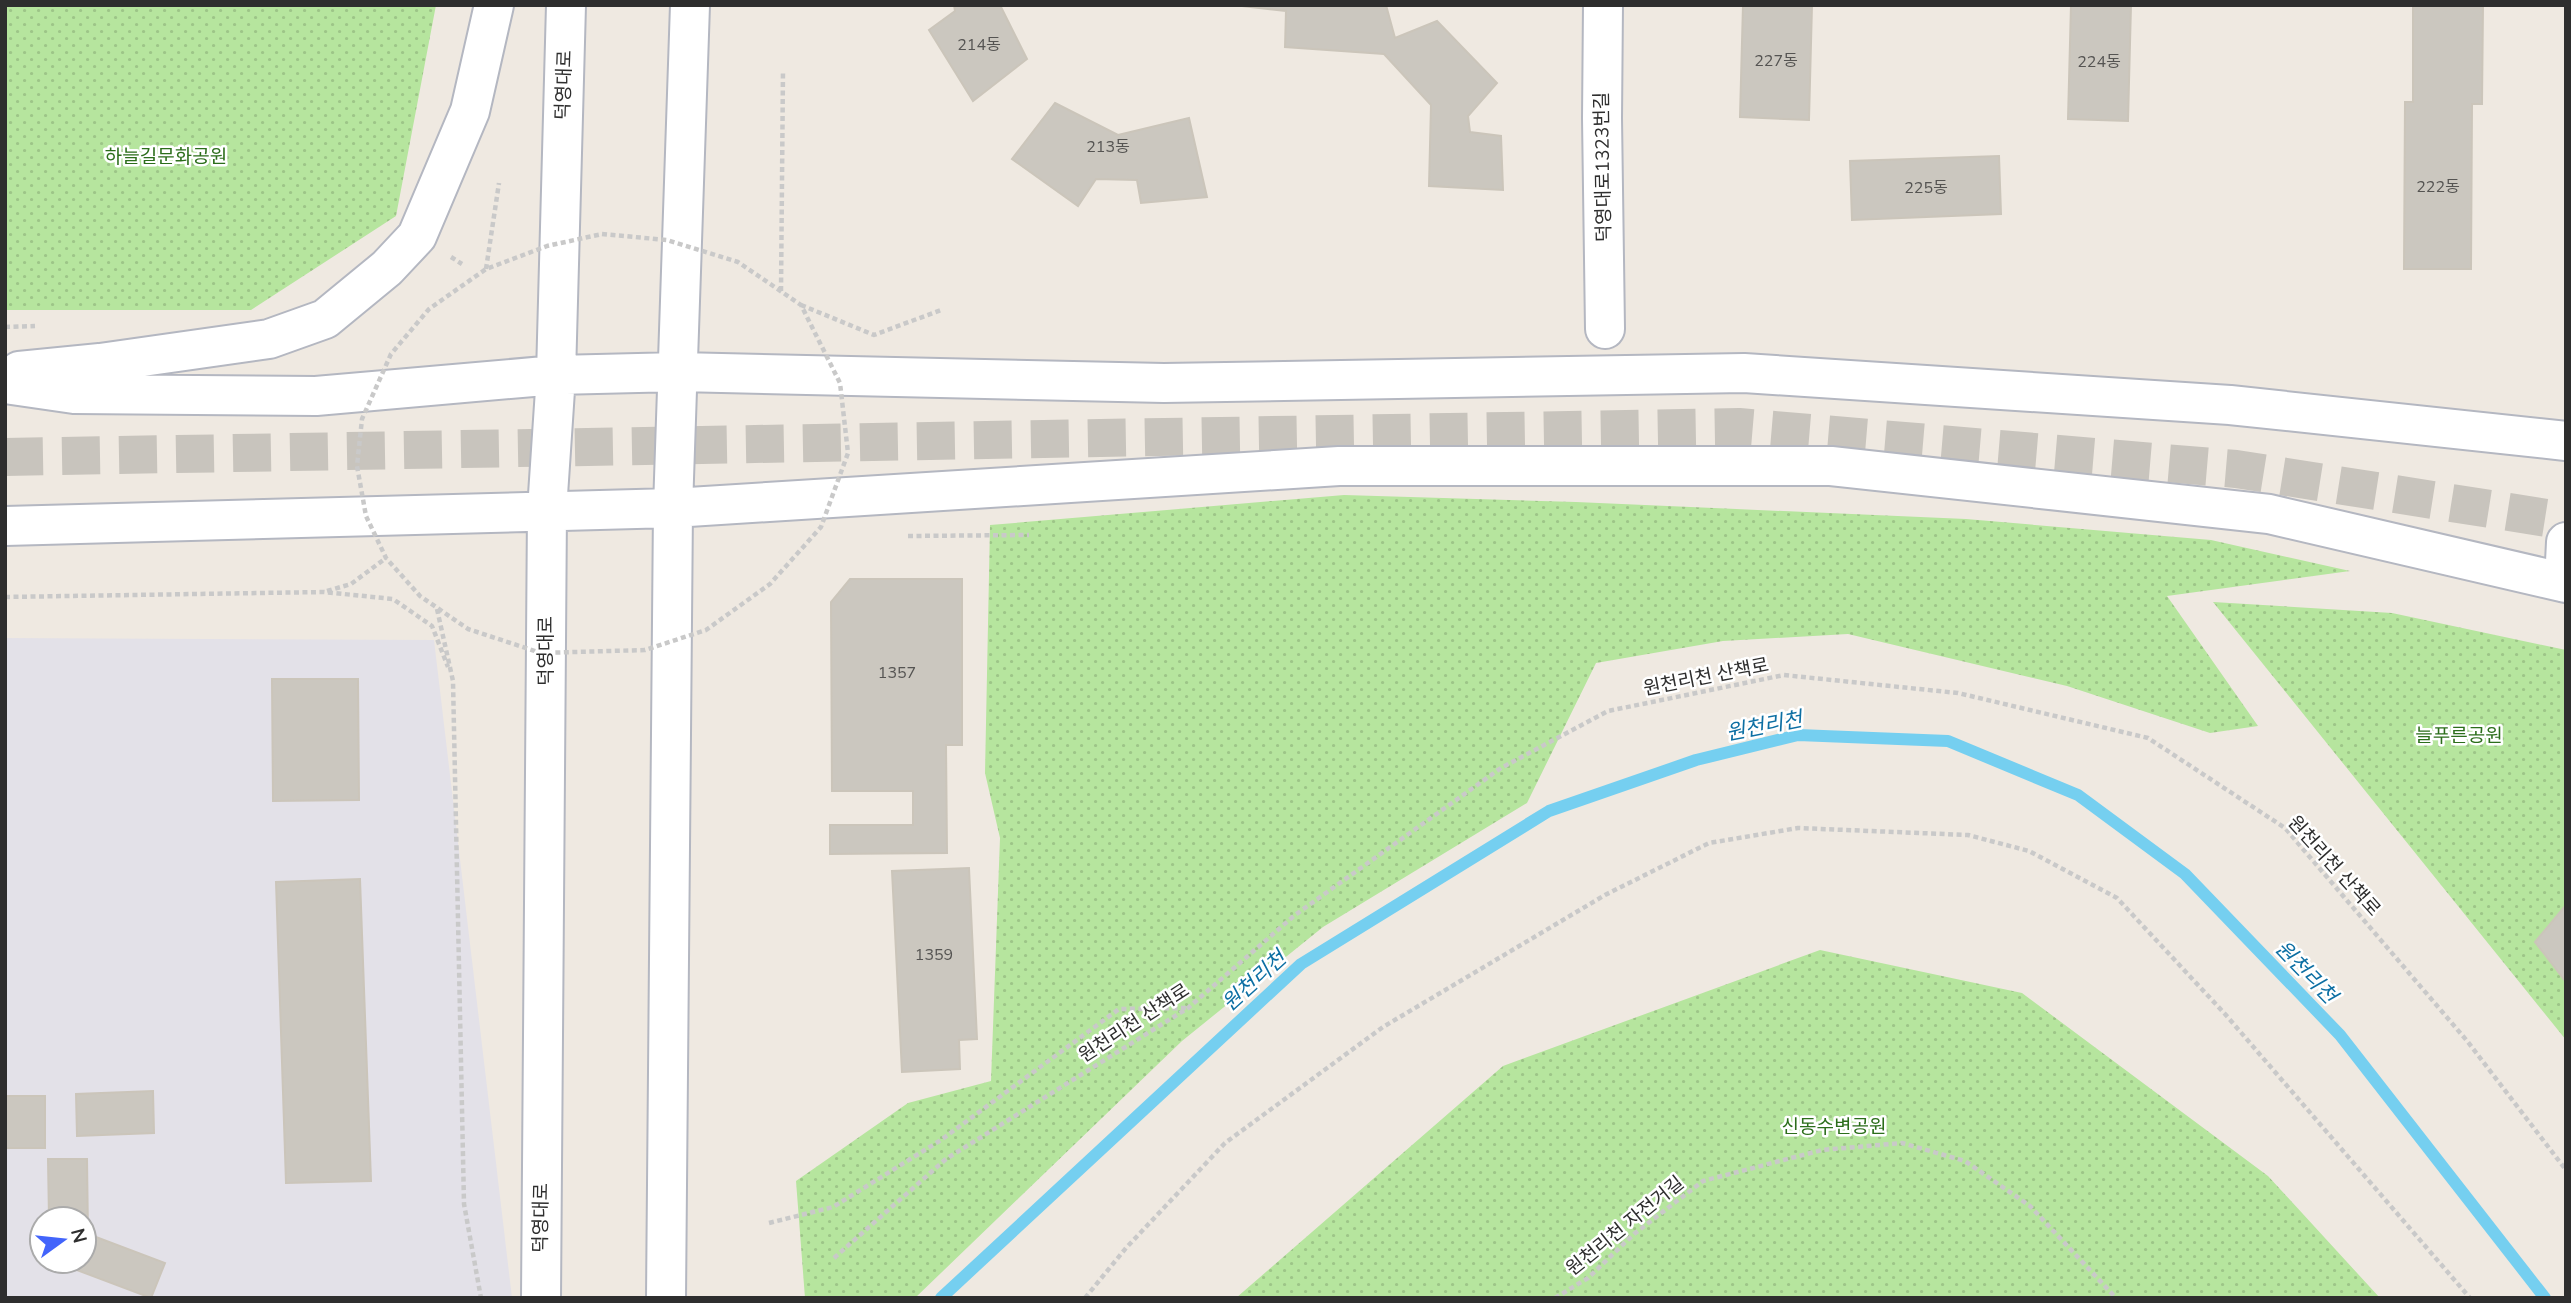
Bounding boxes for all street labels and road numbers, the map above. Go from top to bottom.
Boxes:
street label: 덕영대로 [550,50,578,120]
street label: 덕영대로1323번길 [1589,92,1617,242]
street label: 덕영대로 [533,616,559,686]
street label: 원천리천 산책로 [1641,652,1771,702]
street label: 원천리천 산책로 [2282,810,2386,922]
street label: 원천리천 산책로 [1074,977,1194,1069]
street label: 원천리천 자전거길 [1561,1170,1689,1282]
street label: 덕영대로 [527,1183,555,1253]

